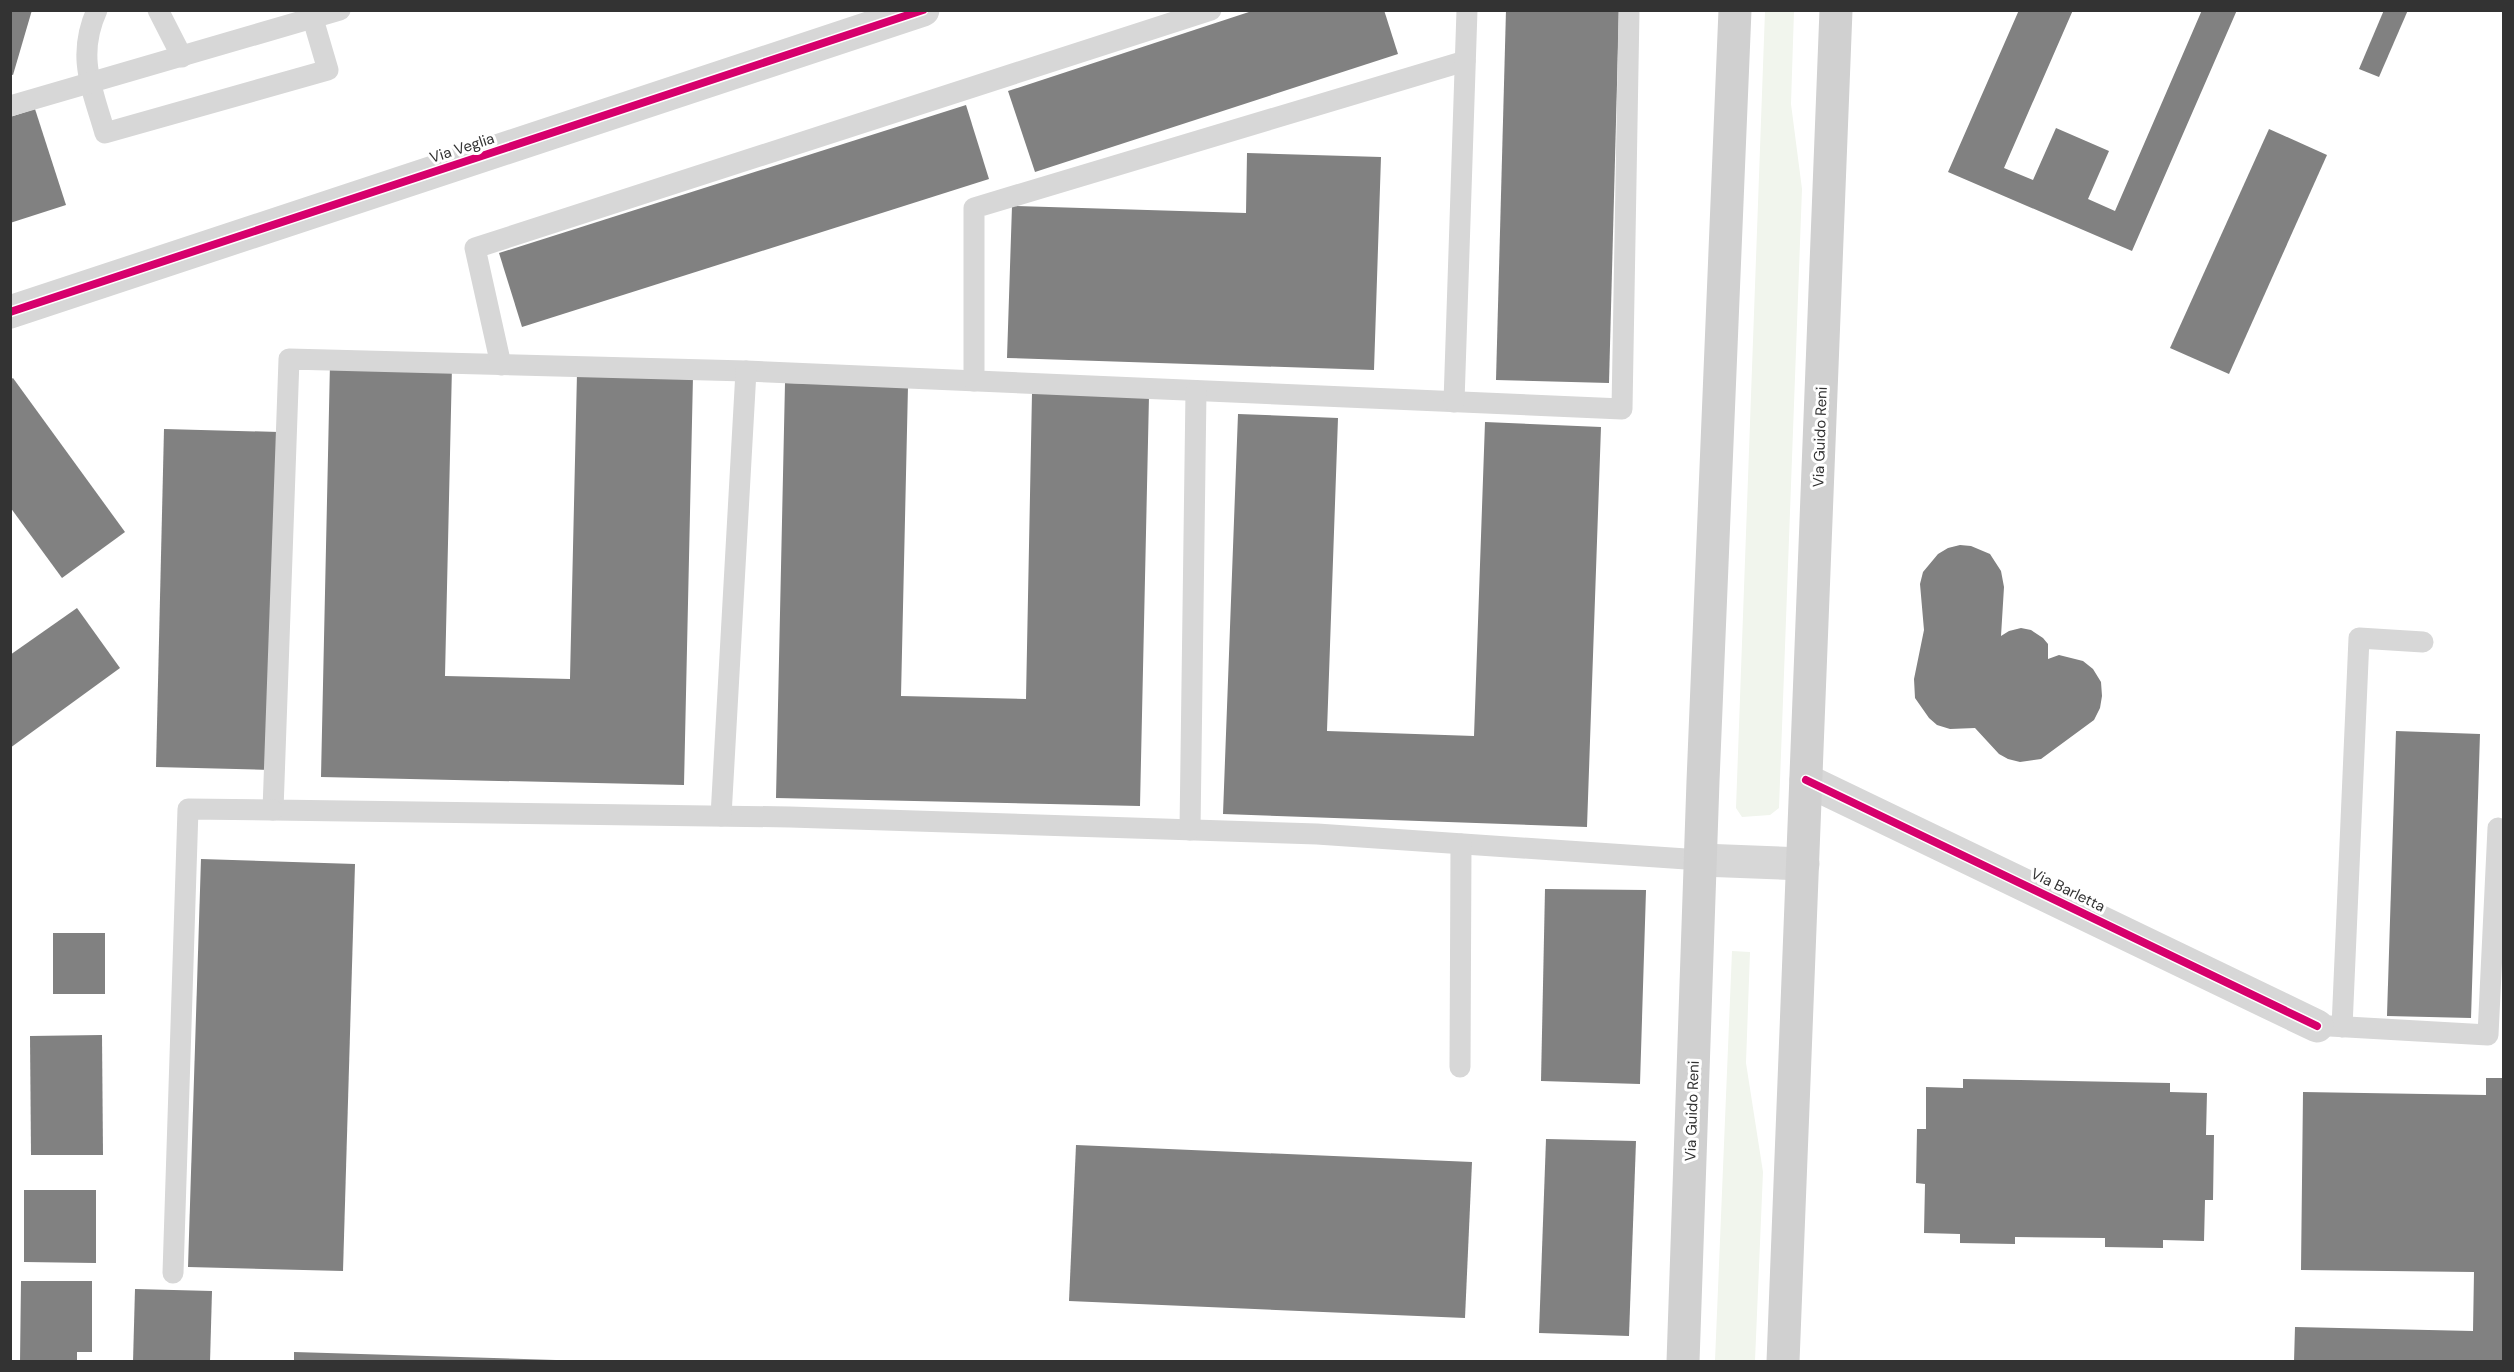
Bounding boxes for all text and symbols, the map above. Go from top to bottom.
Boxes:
street label: Via Veglia [427,128,497,168]
street label: Via Guido Reni [1808,386,1832,488]
street label: Via Barletta [2028,863,2108,917]
street label: Via Guido Reni [1680,1060,1704,1162]

